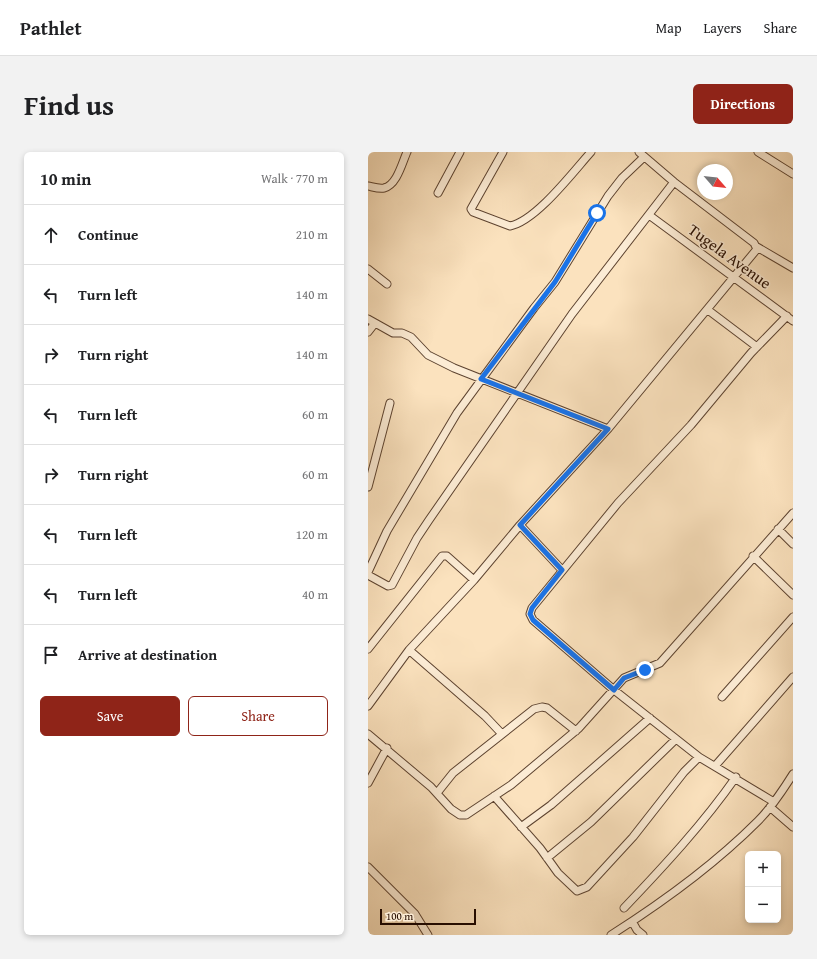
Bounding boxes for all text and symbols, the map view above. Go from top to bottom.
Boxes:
text: Pathlet [20,14,82,42]
text: Map [656,18,682,38]
text: Layers [704,18,742,38]
text: Share [764,18,797,38]
text: Find us [24,84,114,125]
button: Directions [693,84,793,124]
north arrow [697,164,733,200]
text: 10 min [40,166,91,191]
text: Walk · 770 m [261,169,328,188]
route start [588,204,606,222]
street label: Tugela Avenue [683,218,777,294]
icon: ahead [40,224,62,246]
text: Continue [78,224,139,245]
text: 210 m [296,225,328,244]
icon: left [40,284,62,306]
text: Turn left [78,284,137,305]
text: 140 m [296,285,328,304]
icon: right [40,344,62,366]
text: Turn right [78,344,149,365]
text: 140 m [296,345,328,364]
icon: left [40,404,62,426]
text: Turn left [78,404,137,425]
text: 60 m [302,405,328,424]
icon: right [40,464,62,486]
text: Turn right [78,464,149,485]
text: 60 m [302,465,328,484]
icon: left [40,524,62,546]
text: Turn left [78,524,137,545]
text: 120 m [296,525,328,544]
icon: left [40,584,62,606]
text: Turn left [78,584,137,605]
text: 40 m [302,585,328,604]
icon: arrive [40,644,62,666]
text: Arrive at destination [78,644,217,665]
route end [636,661,654,679]
button: Save [40,696,180,736]
button: Share [188,696,328,736]
map controls [745,851,781,923]
button: + [745,851,781,887]
button: − [745,887,781,923]
scale bar [380,907,476,926]
text: 100 m [386,908,413,924]

